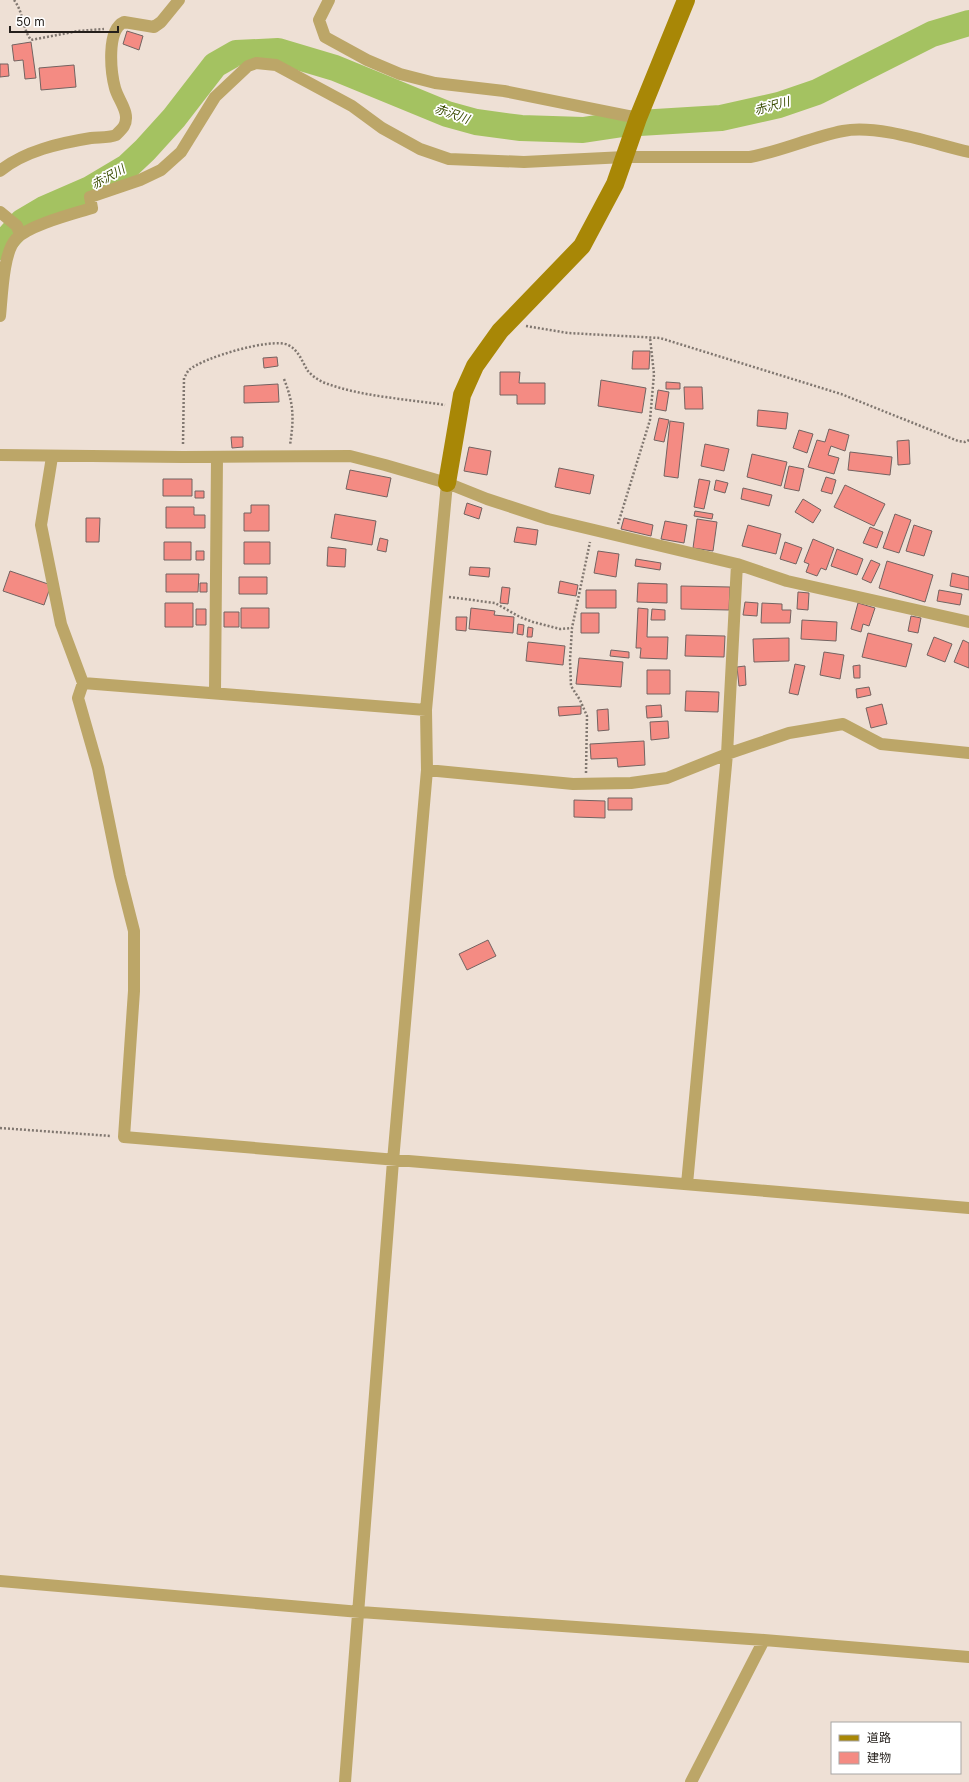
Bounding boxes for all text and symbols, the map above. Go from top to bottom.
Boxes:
scale bar [10,8,118,34]
text: 50 m [16,14,45,29]
water label: 赤沢川 [753,93,793,117]
water label: 赤沢川 [433,101,474,127]
water label: 赤沢川 [88,160,129,192]
legend [831,1722,961,1774]
text: 道路 [867,1730,891,1745]
text: 建物 [867,1750,891,1765]

